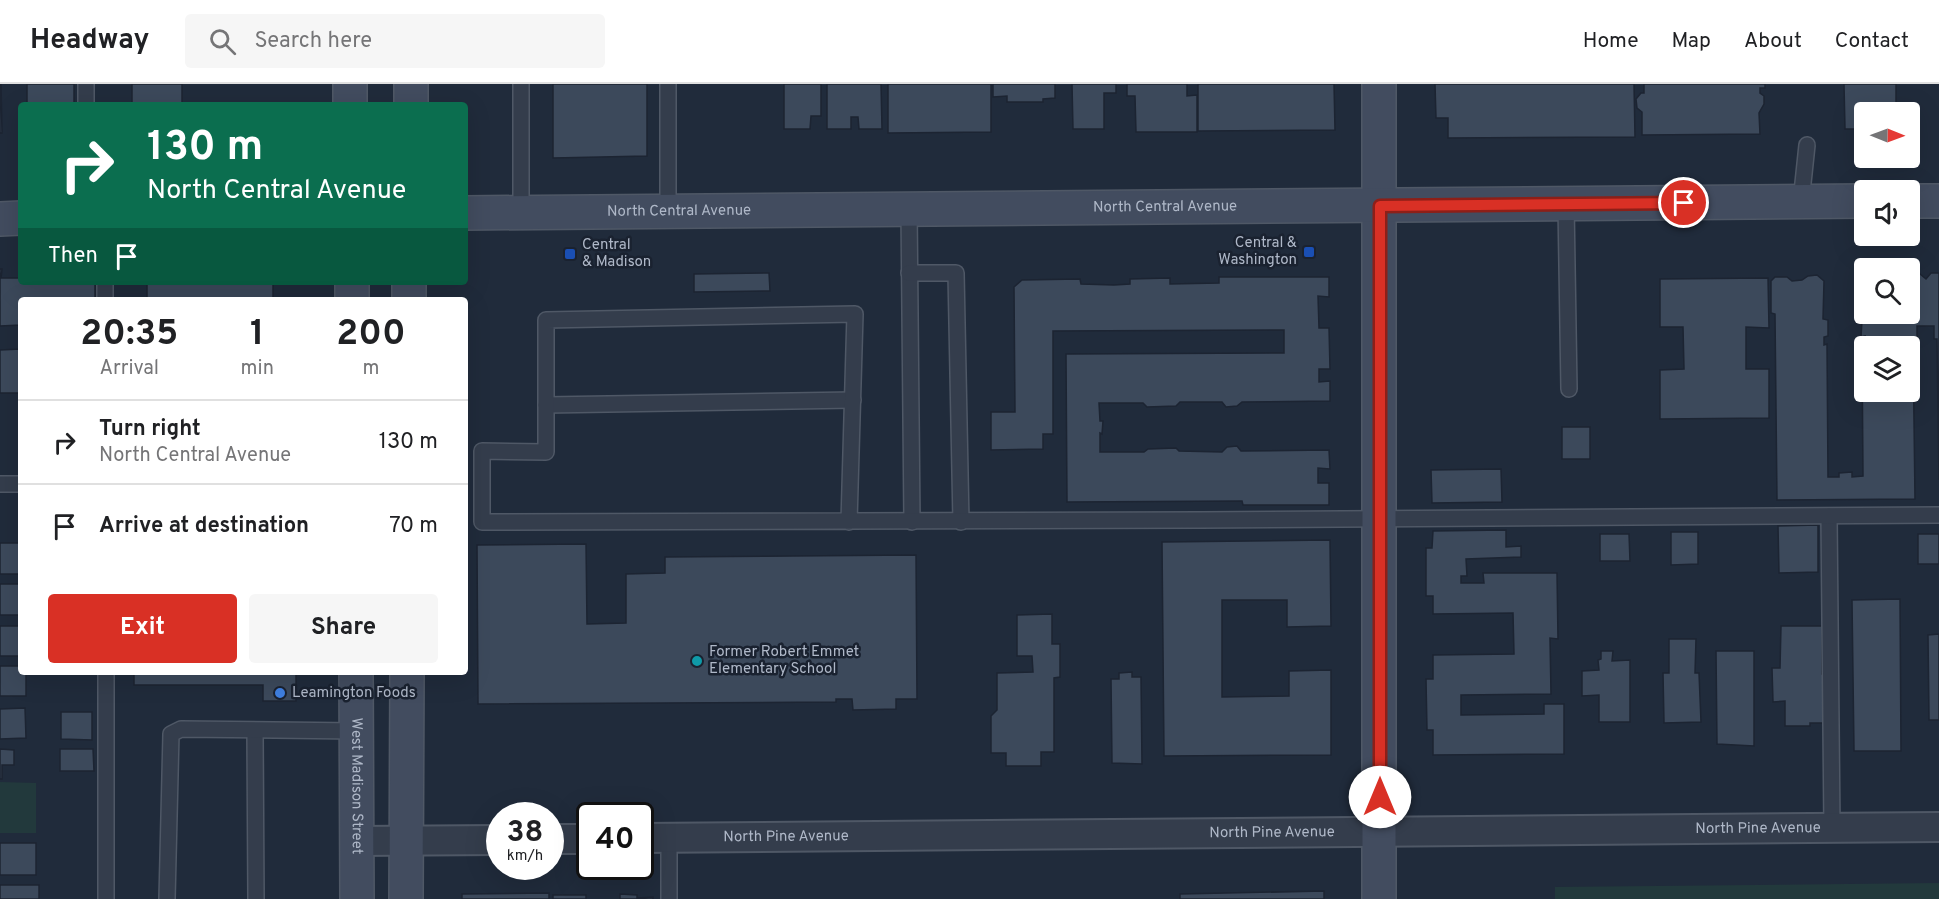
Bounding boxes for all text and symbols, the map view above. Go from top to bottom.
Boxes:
search box [185,14,605,68]
text: Headway [30,23,149,59]
icon: search [206,25,239,58]
text: Search here [254,28,372,55]
text: Home [1583,28,1639,55]
text: Map [1672,28,1711,55]
text: About [1744,28,1802,55]
text: Contact [1835,28,1909,55]
north arrow [1854,102,1920,168]
map controls [1854,102,1920,402]
text: 130 m [147,122,263,175]
icon: right [48,126,126,204]
text: North Central Avenue [147,174,406,208]
pin [1658,177,1709,228]
button: sound [1854,180,1920,246]
icon: arrive [1667,186,1700,219]
street label: North Central Avenue [1093,197,1237,217]
street label: North Central Avenue [607,201,751,221]
place label: Central & Washington [1218,234,1297,270]
place label: Central & Madison [582,236,651,272]
icon: arrive [110,240,143,273]
text: Then [48,243,98,270]
marker: Central & Washington [1302,245,1316,259]
marker: Central & Madison [563,247,577,261]
button: search [1854,258,1920,324]
text: 20:35 [80,312,178,358]
text: 1 [250,312,264,358]
text: 200 [336,312,406,358]
button: layers [1854,336,1920,402]
text: Arrival [99,356,159,382]
text: min [241,356,274,382]
text: m [362,356,379,382]
text: Turn right [99,416,201,443]
icon: right [48,426,81,459]
text: 130 m [379,429,438,456]
text: North Central Avenue [99,443,291,469]
icon: arrive [48,510,81,543]
text: Arrive at destination [99,513,309,540]
text: 70 m [389,513,438,540]
button: Exit [48,594,237,663]
button: Share [249,594,438,663]
place label: Former Robert Emmet Elementary School [709,643,859,679]
marker: Former Robert Emmet Elementary School [690,654,704,668]
place label: Leamington Foods [292,684,416,703]
marker: Leamington Foods [273,686,287,700]
street label: West Madison Street [347,718,366,854]
position arrow [1348,765,1412,829]
speed limit sign: 40 [576,802,654,880]
text: 38 [507,815,543,852]
street label: North Pine Avenue [1695,819,1821,839]
street label: North Pine Avenue [1209,823,1335,843]
street label: North Pine Avenue [723,827,849,847]
text: km/h [507,847,543,866]

